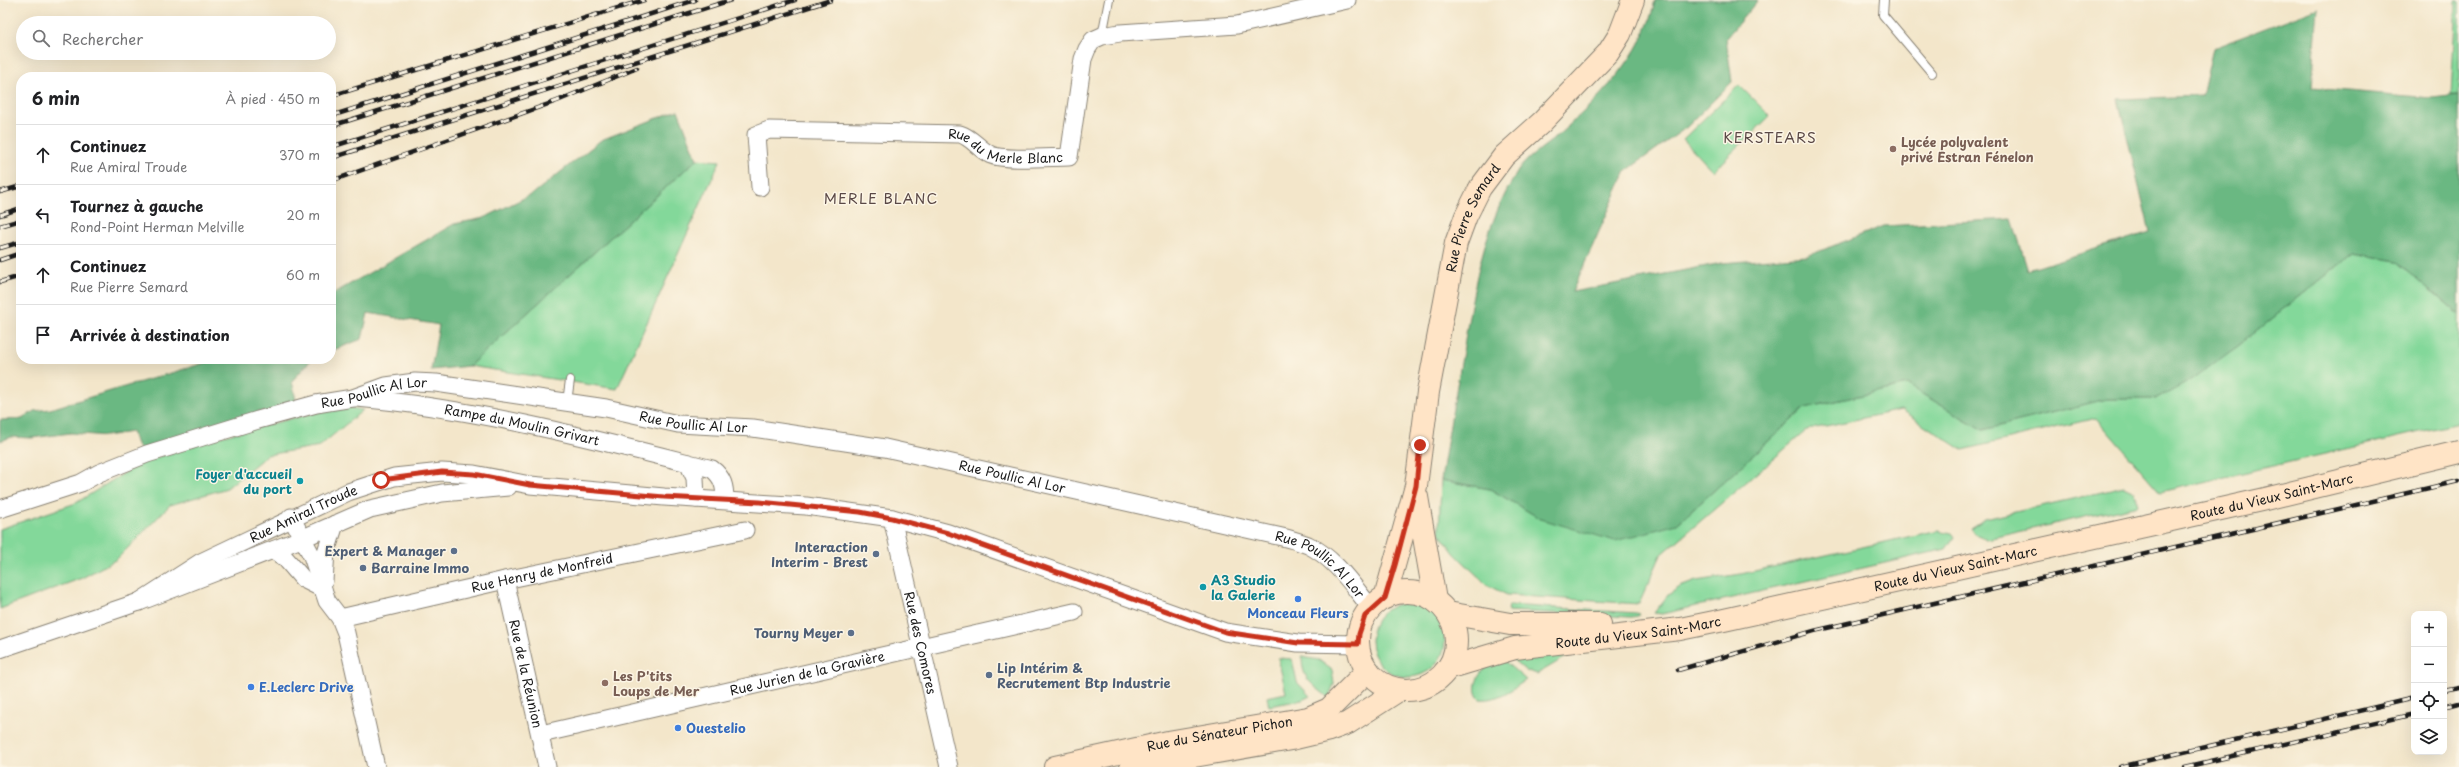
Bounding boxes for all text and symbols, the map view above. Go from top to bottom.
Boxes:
search box [16,16,336,60]
icon: search [30,27,52,49]
text: Rechercher [62,27,143,50]
text: 6 min [32,85,80,111]
text: À pied · 450 m [226,89,320,108]
street label: Rue du Merle Blanc [948,123,1063,167]
district label: KERSTEARS [1723,127,1817,148]
place label: Lycée polyvalent privé Estran Fénelon [1901,132,2034,166]
text: Continuez [70,134,146,157]
icon: ahead [32,144,54,166]
marker: Lycée polyvalent privé Estran Fénelon [1888,144,1898,154]
text: 370 m [279,145,320,164]
text: Rue Amiral Troude [70,157,187,176]
street label: Rue Pierre Semard [1441,159,1504,274]
district label: MERLE BLANC [824,188,938,209]
text: Tournez à gauche [70,194,204,217]
icon: left [32,204,54,226]
text: 20 m [286,205,320,224]
text: Rond-Point Herman Melville [70,217,244,236]
text: Continuez [70,254,146,277]
icon: ahead [32,264,54,286]
text: 60 m [286,265,320,284]
text: Rue Pierre Semard [70,277,188,296]
text: Arrivée à destination [70,323,230,346]
icon: arrive [32,324,54,346]
street label: Rue Poullic Al Lor [319,372,428,412]
street label: Rampe du Moulin Grivart [443,399,602,450]
street label: Rue Poullic Al Lor [638,406,749,437]
route end [1411,436,1429,454]
street label: Rue Poullic Al Lor [957,455,1068,497]
place label: Foyer d'accueil du port [195,464,292,498]
street label: Route du Vieux Saint-Marc [2188,468,2355,525]
route start [372,471,390,489]
marker: Foyer d'accueil du port [295,476,305,486]
street label: Rue Amiral Troude [246,480,359,547]
street label: Rue Poullic Al Lor [1273,526,1370,602]
place label: Interaction Interim - Brest [771,537,868,571]
street label: Route du Vieux Saint-Marc [1872,540,2039,595]
place label: Expert & Manager [324,541,446,560]
marker: Expert & Manager [449,546,459,556]
street label: Rue Henry de Monfreid [469,548,614,597]
marker: Interaction Interim - Brest [871,549,881,559]
place label: Barraine Immo [371,558,470,577]
marker: Barraine Immo [358,563,368,573]
place label: A3 Studio la Galerie [1211,570,1276,604]
marker: A3 Studio la Galerie [1198,582,1208,592]
street label: Rue des Comores [900,589,942,696]
marker: Monceau Fleurs [1293,594,1303,604]
place label: Monceau Fleurs [1247,603,1349,622]
street label: Route du Vieux Saint-Marc [1554,611,1723,652]
map controls [2411,611,2447,755]
button: + [2411,611,2447,647]
street label: Rue de la Réunion [505,617,548,730]
place label: Tourny Meyer [754,623,843,642]
marker: Tourny Meyer [846,628,856,638]
street label: Rue Jurien de la Gravière [728,646,886,700]
button: − [2411,647,2447,683]
place label: Lip Intérim & Recrutement Btp Industrie [997,658,1171,692]
place label: Les P'tits Loups de Mer [613,666,700,700]
marker: Lip Intérim & Recrutement Btp Industrie [984,670,994,680]
place label: E.Leclerc Drive [259,677,354,696]
marker: Les P'tits Loups de Mer [600,678,610,688]
marker: E.Leclerc Drive [246,682,256,692]
button: locate [2411,683,2447,719]
street label: Rue du Sénateur Pichon [1145,711,1294,755]
place label: Ouestelio [686,718,746,737]
button: layers [2411,719,2447,755]
marker: Ouestelio [673,723,683,733]

